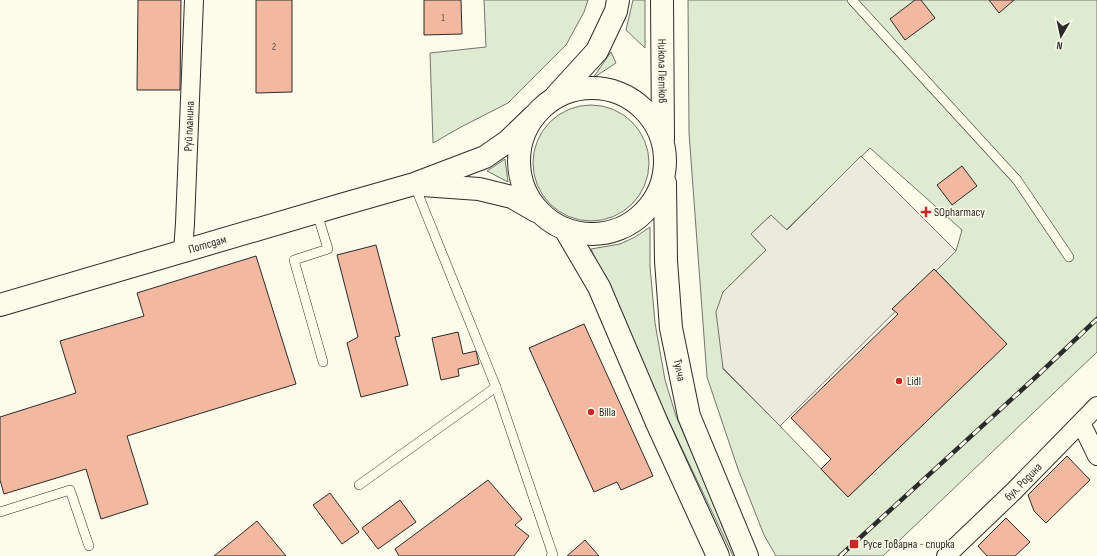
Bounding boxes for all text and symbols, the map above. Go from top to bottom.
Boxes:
house number: 1 [441,12,445,24]
north arrow [1041,16,1081,56]
text: N [1055,38,1063,52]
street label: Никола Петков [654,39,670,103]
house number: 2 [272,41,276,53]
street label: Руй планина [181,100,198,152]
place label: SOpharmacy [934,205,985,220]
marker: SOpharmacy [921,207,931,217]
street label: Потсдам [187,232,228,257]
street label: Тулча [669,358,689,383]
place label: Lidl [907,374,921,389]
marker: Lidl [894,376,904,386]
place label: Billa [599,405,616,420]
marker: Billa [586,407,596,417]
street label: бул. Родина [1001,460,1046,504]
place label: Русе Товарна - спирка [863,537,955,552]
marker: Русе Товарна - спирка [848,538,860,550]

